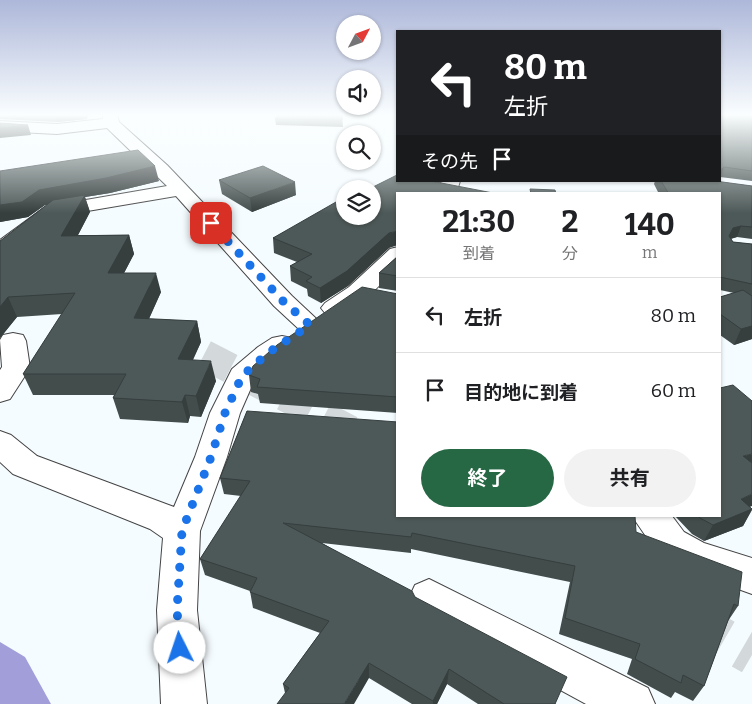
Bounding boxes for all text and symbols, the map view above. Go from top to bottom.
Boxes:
north arrow [336,15,381,60]
map controls [336,15,381,225]
text: 80 m [504,46,587,88]
icon: left [421,50,486,115]
button: sound [336,70,381,115]
text: 左折 [504,93,548,120]
button: search [336,125,381,170]
icon: arrive [488,145,516,173]
text: その先 [421,150,478,173]
button: layers [336,180,381,225]
pin [190,202,232,244]
text: 21:30 [442,204,515,240]
text: 2 [561,204,578,240]
text: 140 [625,207,675,243]
icon: arrive [197,209,225,237]
text: m [642,243,657,262]
text: 到着 [463,244,495,263]
text: 分 [562,244,578,263]
icon: left [421,301,449,329]
text: 80 m [650,304,696,327]
text: 左折 [464,306,502,329]
icon: arrive [421,376,449,404]
text: 60 m [651,379,696,402]
text: 目的地に到着 [464,381,578,404]
button: 終了 [421,449,554,507]
button: 共有 [564,449,696,507]
position arrow [153,621,205,673]

